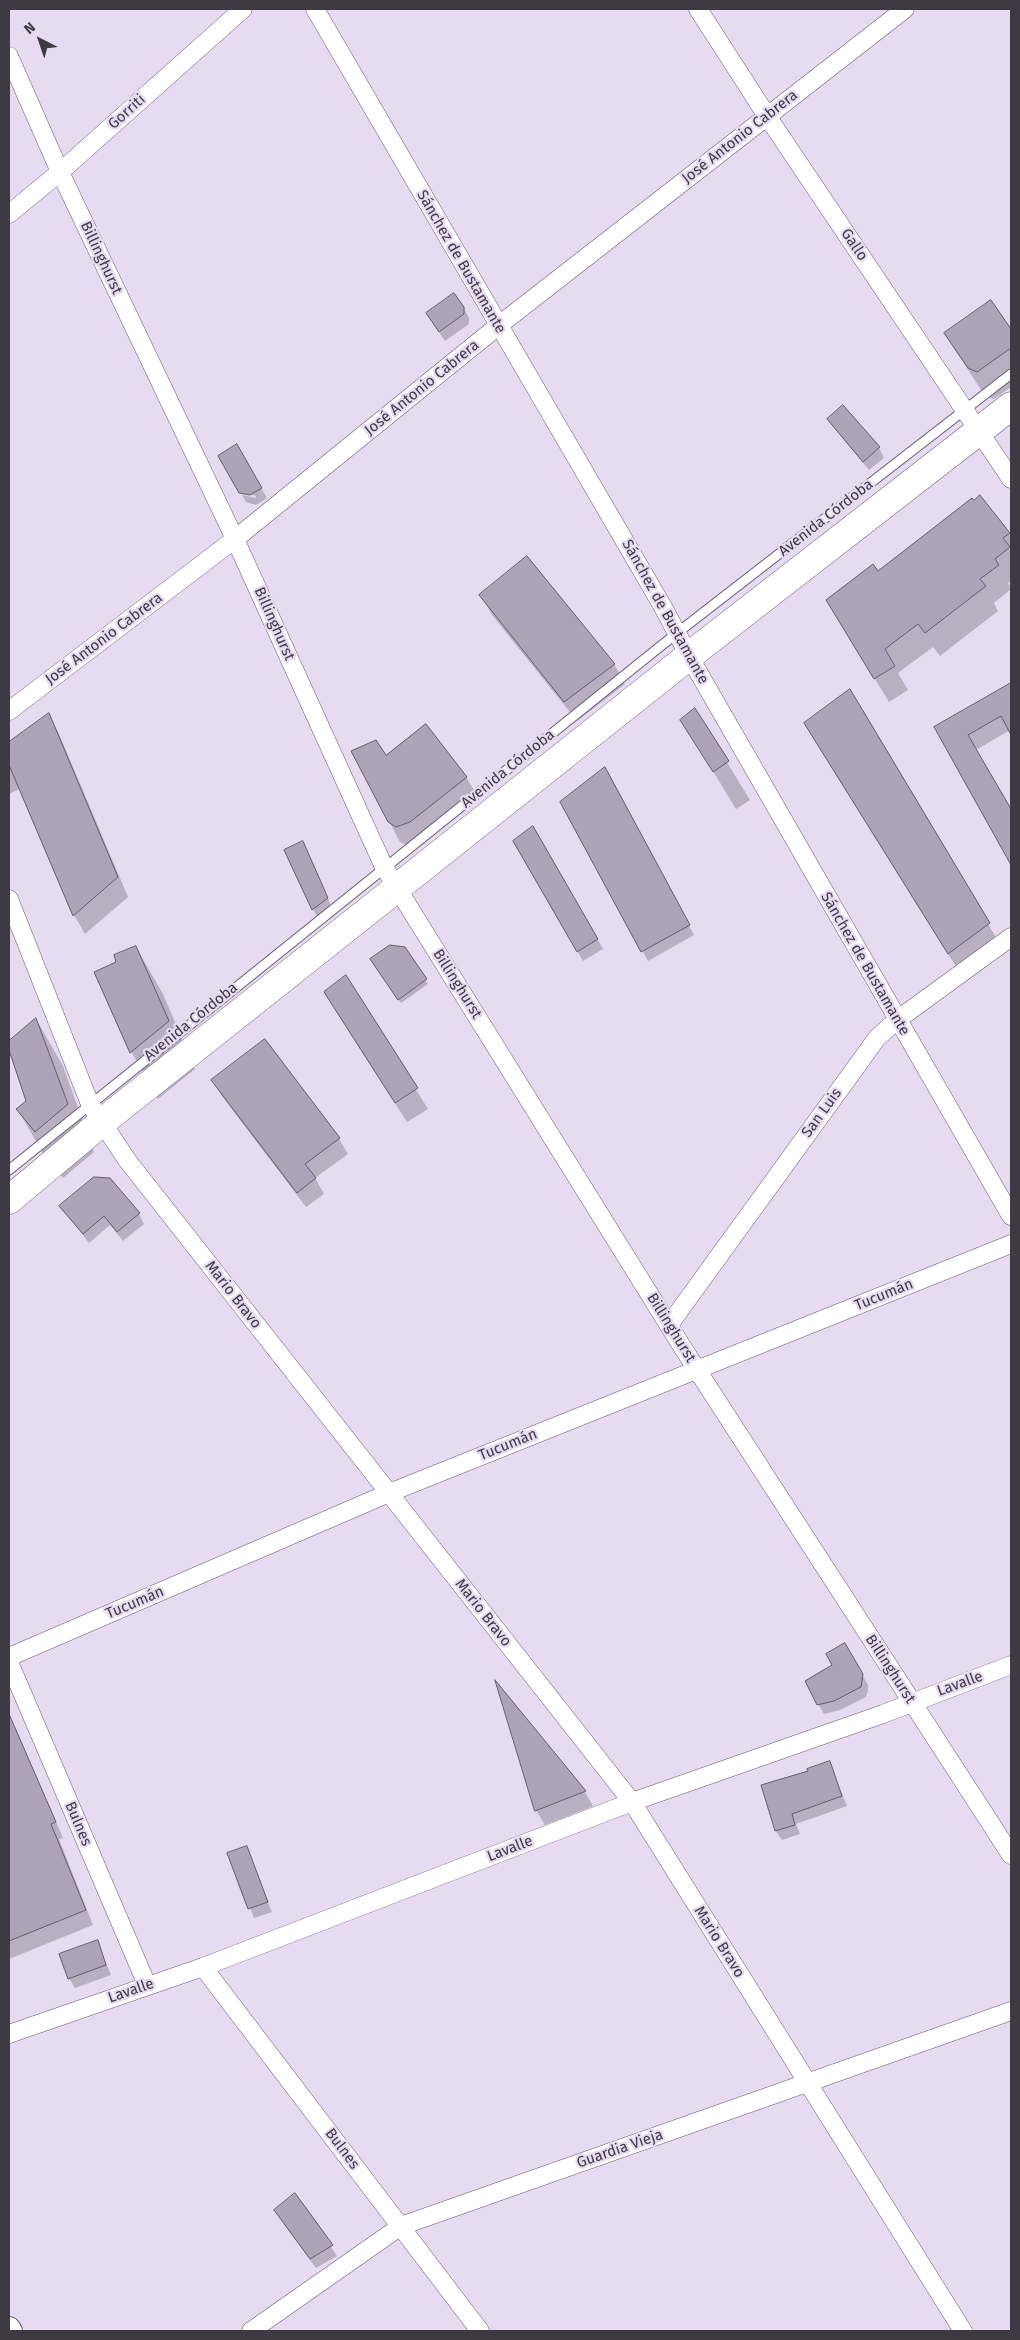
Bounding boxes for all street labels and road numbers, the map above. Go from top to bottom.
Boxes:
street label: José Antonio Cabrera [679,86,801,188]
street label: Gorriti [105,91,149,133]
street label: Sánchez de Bustamante [413,187,509,337]
street label: Billinghurst [76,219,126,297]
street label: Gallo [837,225,871,265]
street label: José Antonio Cabrera [361,336,483,440]
street label: Avenida Córdoba [775,475,877,561]
street label: Sánchez de Bustamante [618,537,712,687]
street label: Billinghurst [250,584,298,664]
street label: José Antonio Cabrera [42,589,166,689]
street label: Avenida Córdoba [458,726,558,812]
street label: Sánchez de Bustamante [817,889,913,1039]
street label: Billinghurst [429,946,485,1022]
street label: Avenida Córdoba [141,979,241,1065]
street label: San Luis [798,1085,846,1141]
street label: Mario Bravo [201,1258,265,1332]
street label: Tucumán [852,1275,916,1315]
street label: Billinghurst [643,1290,699,1366]
street label: Tucumán [476,1425,540,1465]
street label: Mario Bravo [451,1576,515,1650]
street label: Tucumán [103,1583,167,1623]
street label: Billinghurst [861,1631,919,1707]
street label: Lavalle [935,1667,985,1701]
street label: Bulnes [61,1799,95,1849]
street label: Lavalle [485,1832,535,1866]
street label: Mario Bravo [690,1903,748,1981]
street label: Lavalle [106,1975,156,2007]
street label: Bulnes [321,2125,363,2173]
street label: Guardia Vieja [574,2126,666,2172]

